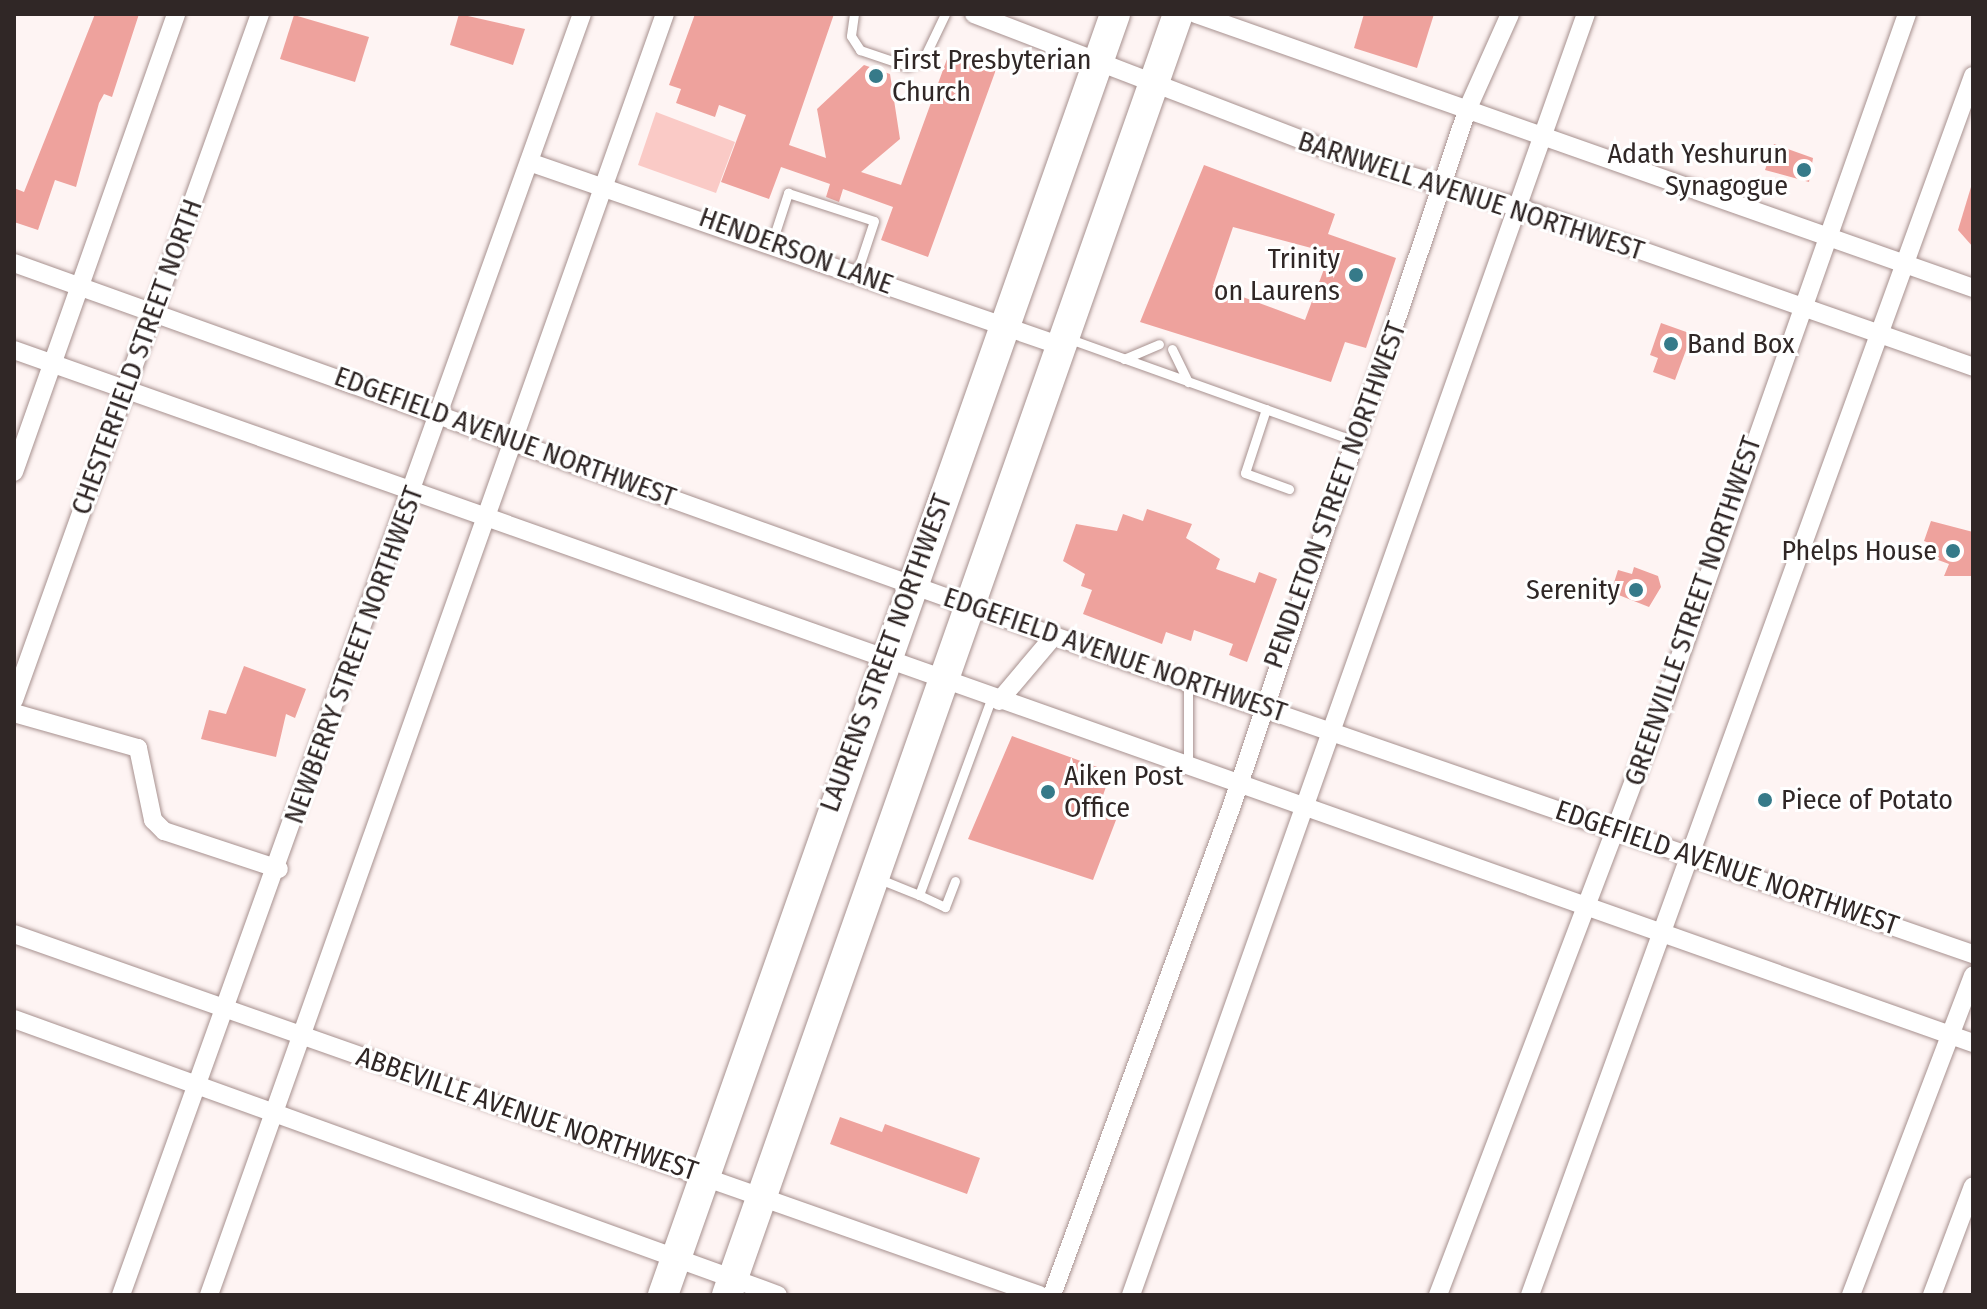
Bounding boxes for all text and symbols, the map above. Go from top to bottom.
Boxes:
place label: First Presbyterian Church [892,43,1091,109]
marker: First Presbyterian Church [867,67,885,85]
street label: BARNWELL AVENUE NORTHWEST [1294,124,1648,268]
place label: Adath Yeshurun Synagogue [1607,137,1788,203]
marker: Adath Yeshurun Synagogue [1795,161,1813,179]
street label: CHESTERFIELD STREET NORTH [64,195,210,519]
street label: HENDERSON LANE [694,200,898,302]
place label: Trinity on Laurens [1214,242,1340,308]
marker: Trinity on Laurens [1347,266,1365,284]
street label: PENDLETON STREET NORTHWEST [1257,317,1413,673]
place label: Band Box [1687,327,1794,361]
marker: Band Box [1662,335,1680,353]
street label: EDGEFIELD AVENUE NORTHWEST [330,360,680,514]
street label: GREENVILLE STREET NORTHWEST [1617,432,1769,790]
street label: NEWBERRY STREET NORTHWEST [277,482,431,828]
street label: LAURENS STREET NORTHWEST [813,490,959,816]
place label: Phelps House [1781,534,1937,568]
marker: Phelps House [1944,542,1962,560]
place label: Serenity [1526,573,1620,607]
street label: EDGEFIELD AVENUE NORTHWEST [939,580,1291,730]
marker: Serenity [1627,581,1645,599]
place label: Aiken Post Office [1064,759,1183,825]
marker: Aiken Post Office [1039,783,1057,801]
place label: Piece of Potato [1781,783,1953,817]
marker: Piece of Potato [1756,791,1774,809]
street label: EDGEFIELD AVENUE NORTHWEST [1551,793,1903,943]
street label: ABBEVILLE AVENUE NORTHWEST [352,1040,702,1188]

